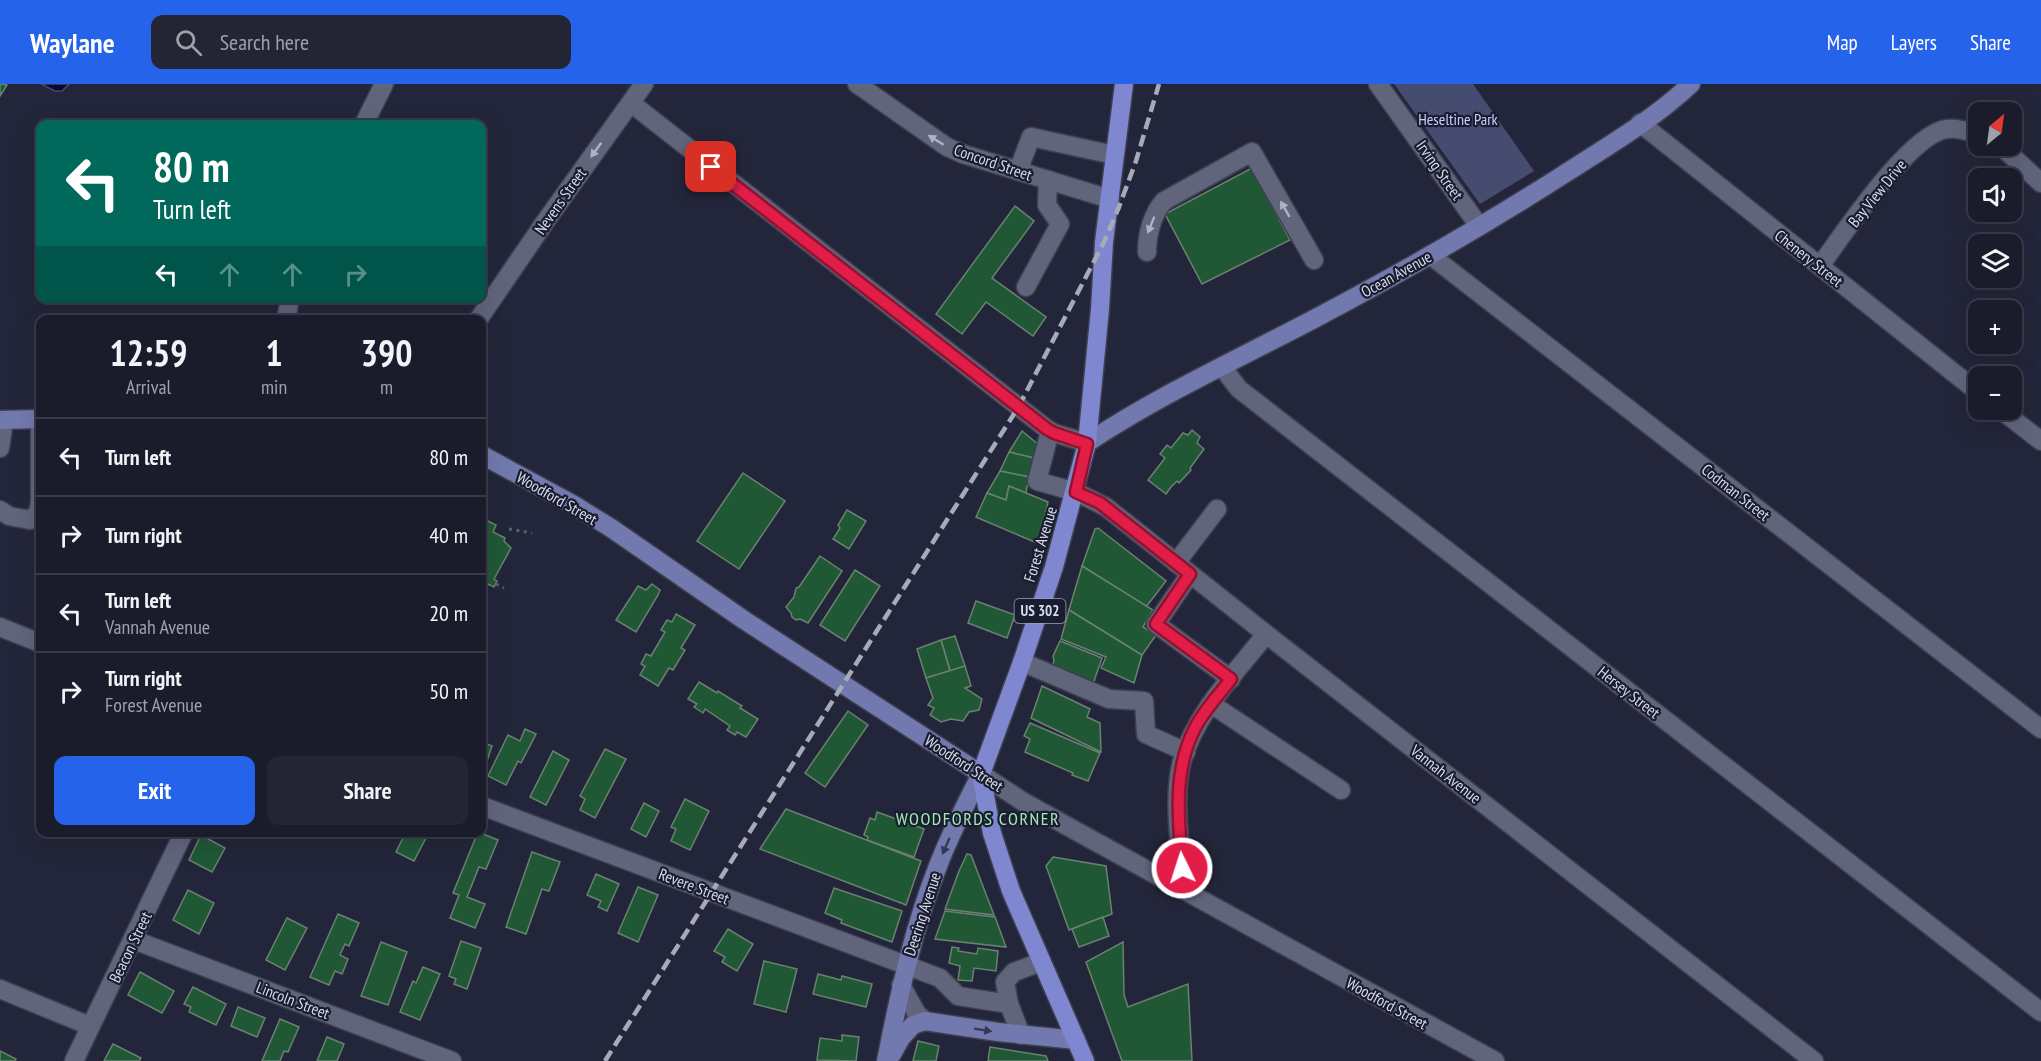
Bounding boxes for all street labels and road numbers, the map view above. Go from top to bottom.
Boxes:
street label: Irving Street [1412,136,1468,204]
street label: Concord Street [951,139,1035,185]
street label: Bay View Drive [1844,155,1910,231]
street label: Nevens Street [530,163,591,238]
street label: Chenery Street [1771,225,1848,291]
street label: Ocean Avenue [1357,246,1435,302]
street label: Codman Street [1698,459,1775,525]
street label: Woodford Street [513,467,601,529]
street label: Forest Avenue [1019,504,1061,584]
road number: US 302 [1014,599,1066,623]
street label: Hersey Street [1594,662,1665,723]
street label: Woodford Street [921,730,1008,796]
street label: Vannah Avenue [1406,740,1485,808]
street label: Revere Street [656,863,733,909]
street label: Deering Avenue [899,870,945,958]
street label: Beacon Street [104,908,156,986]
street label: Woodford Street [1343,973,1432,1034]
street label: Lincoln Street [254,977,333,1023]

